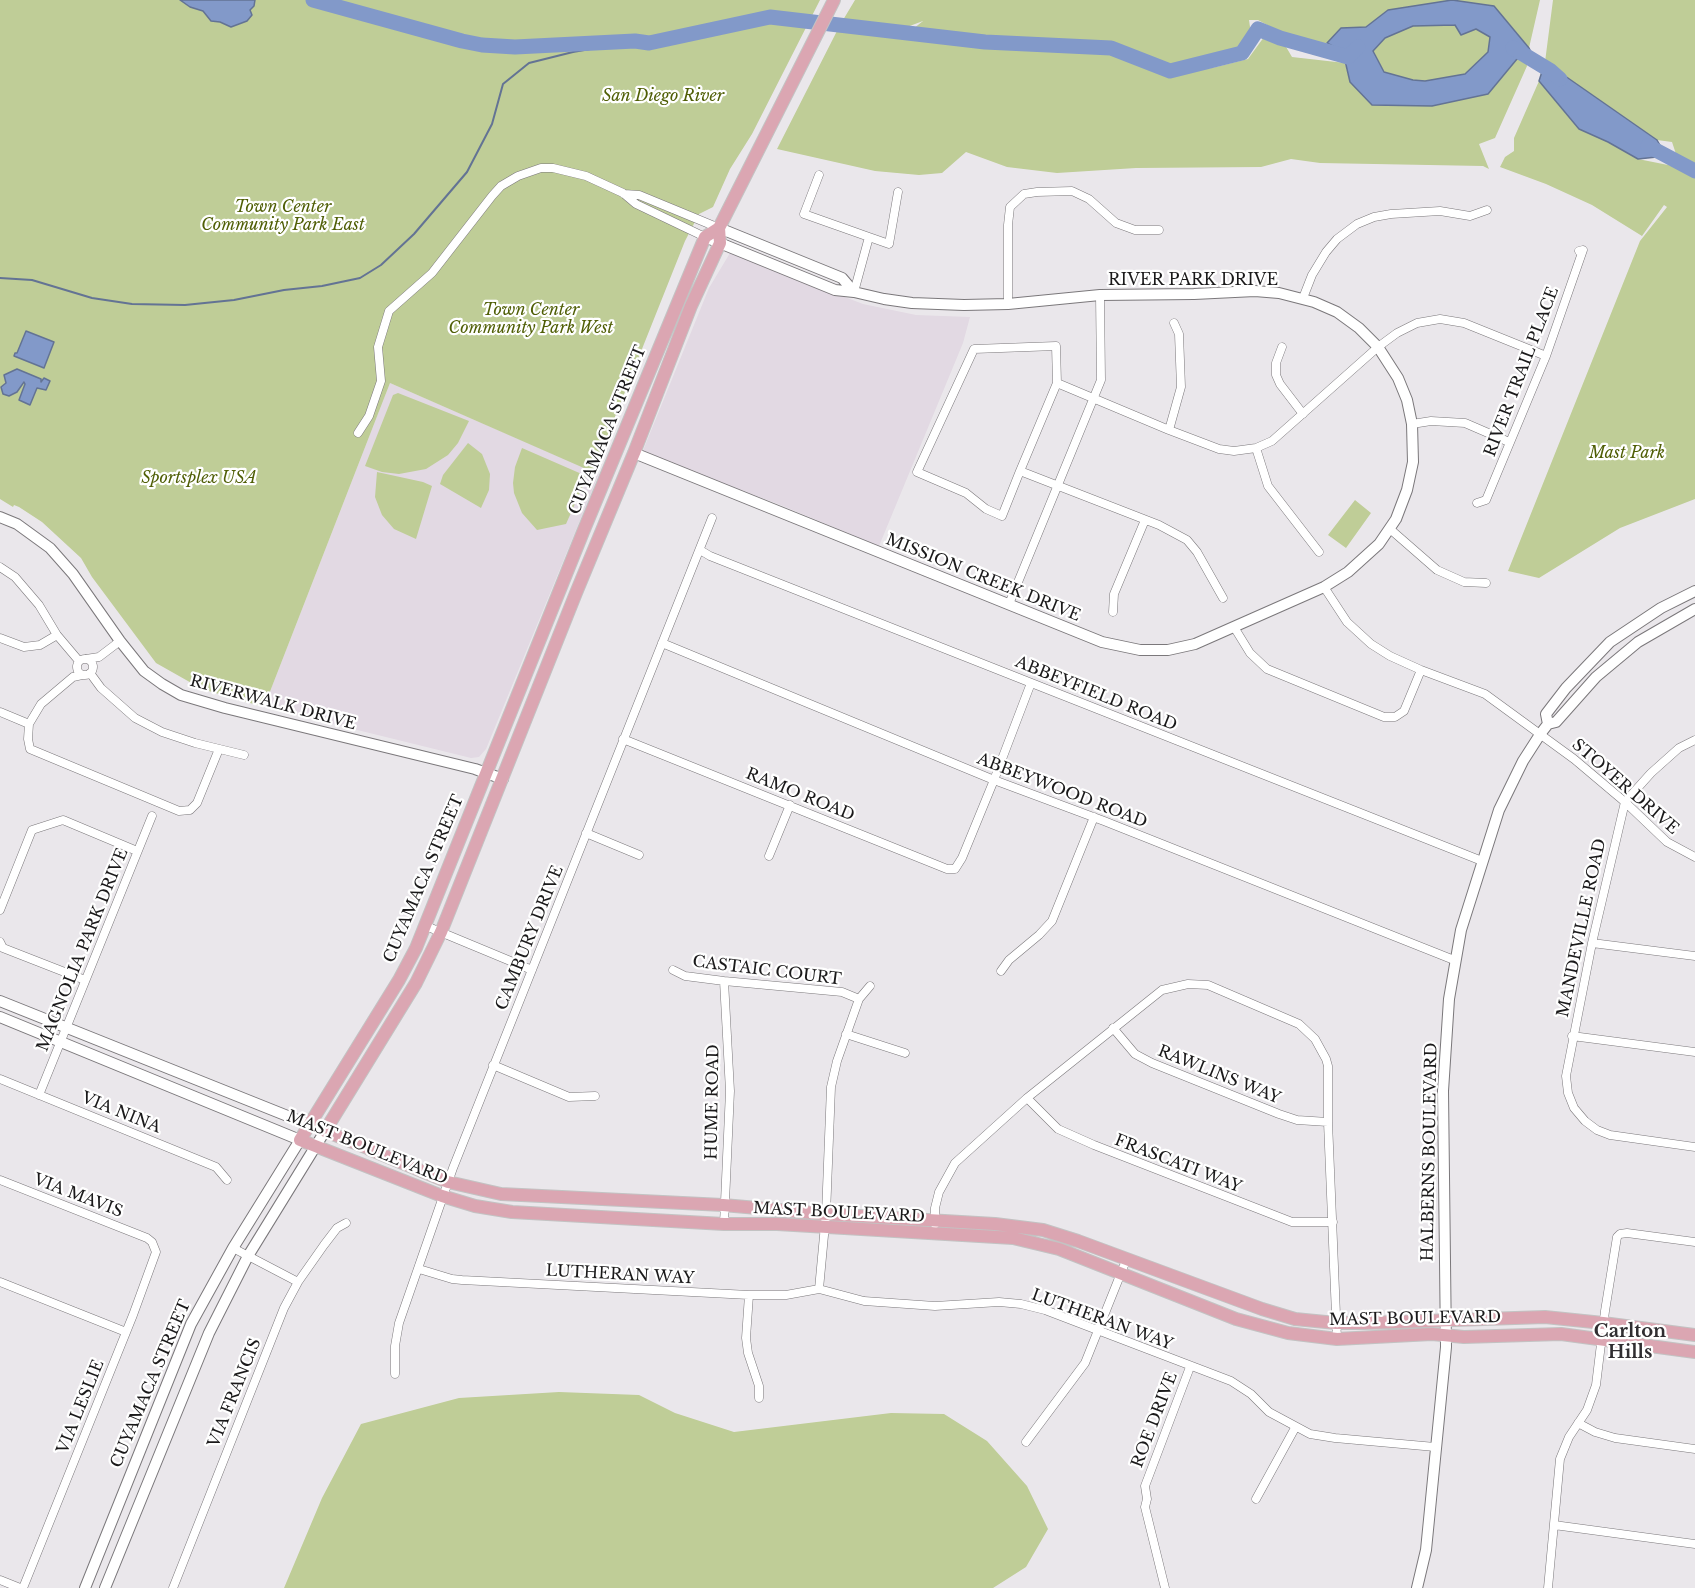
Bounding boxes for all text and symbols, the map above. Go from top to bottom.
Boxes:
park label: San Diego River [602,86,724,106]
park label: Town Center Community Park East [201,197,365,235]
street label: RIVER PARK DRIVE [1108,270,1278,290]
street label: RIVER TRAIL PLACE [1481,284,1563,460]
park label: Town Center Community Park West [449,300,613,338]
street label: CUYAMACA STREET [565,343,651,517]
park label: Mast Park [1589,443,1665,463]
park label: Sportsplex USA [141,468,257,488]
street label: MISSION CREEK DRIVE [883,530,1083,626]
street label: ABBEYFIELD ROAD [1012,653,1180,735]
street label: RIVERWALK DRIVE [188,672,358,734]
street label: STOYER DRIVE [1568,735,1682,839]
street label: ABBEYWOOD ROAD [974,750,1150,832]
street label: RAMO ROAD [743,764,857,826]
street label: CUYAMACA STREET [380,792,468,966]
street label: MANDEVILLE ROAD [1554,837,1610,1019]
street label: MAGNOLIA PARK DRIVE [33,846,133,1054]
street label: CAMBURY DRIVE [492,863,568,1013]
street label: CASTAIC COURT [691,952,843,990]
street label: RAWLINS WAY [1155,1042,1283,1108]
street label: HALBERNS BOULEVARD [1418,1042,1442,1262]
street label: HUME ROAD [702,1044,724,1160]
street label: VIA NINA [79,1088,163,1138]
street label: MAST BOULEVARD [284,1107,450,1189]
street label: FRASCATI WAY [1112,1131,1244,1197]
street label: VIA MAVIS [31,1170,125,1222]
street label: MAST BOULEVARD [753,1199,925,1227]
street label: LUTHERAN WAY [545,1262,695,1288]
street label: LUTHERAN WAY [1029,1286,1175,1354]
street label: CUYAMACA STREET [107,1297,195,1471]
street label: MAST BOULEVARD [1329,1308,1501,1330]
district label: Carlton Hills [1594,1321,1666,1364]
street label: VIA FRANCIS [204,1336,266,1450]
street label: VIA LESLIE [53,1357,109,1457]
street label: ROE DRIVE [1128,1370,1182,1470]

